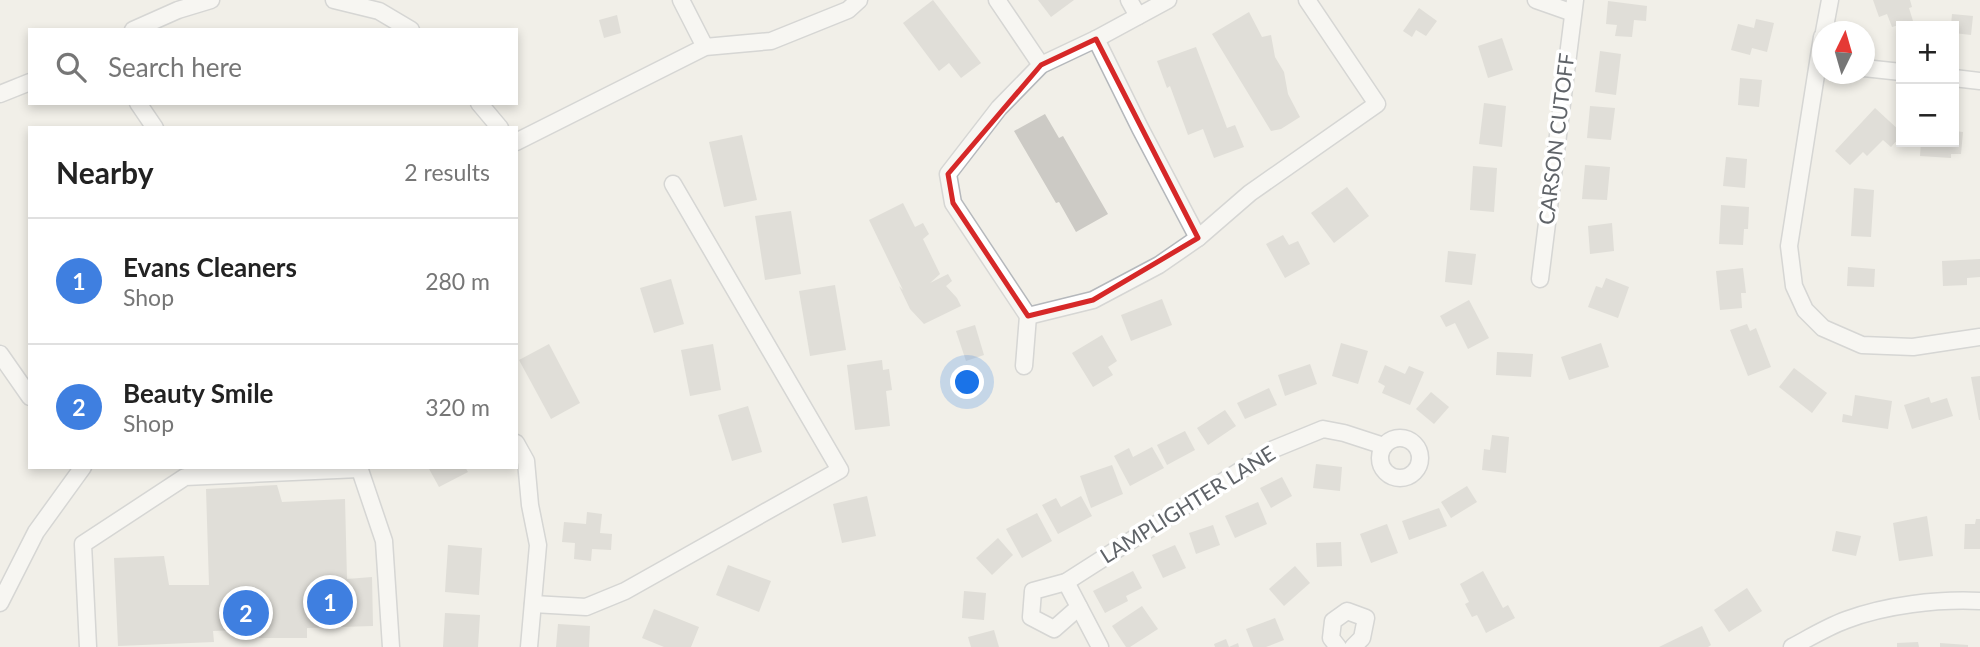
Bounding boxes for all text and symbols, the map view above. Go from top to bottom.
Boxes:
north arrow [1812,21,1875,84]
map controls [1896,21,1959,147]
button: + [1896,21,1959,84]
search box [28,28,518,105]
icon: search [52,48,90,86]
text: Search here [108,51,242,83]
street label: CARSON CUTOFF [1533,51,1578,226]
button: − [1896,84,1959,147]
text: Nearby [56,154,154,190]
text: 2 results [404,158,490,186]
text: Evans Cleaners [123,251,297,283]
text: 1 [72,267,86,295]
text: 280 m [425,267,490,295]
text: Shop [123,283,174,311]
your location [950,365,984,399]
text: Beauty Smile [123,377,273,409]
text: 2 [72,393,86,421]
text: 320 m [425,393,490,421]
text: Shop [123,409,174,437]
street label: LAMPLIGHTER LANE [1095,440,1279,568]
pin: 1 [307,576,353,628]
pin: 2 [223,587,269,639]

